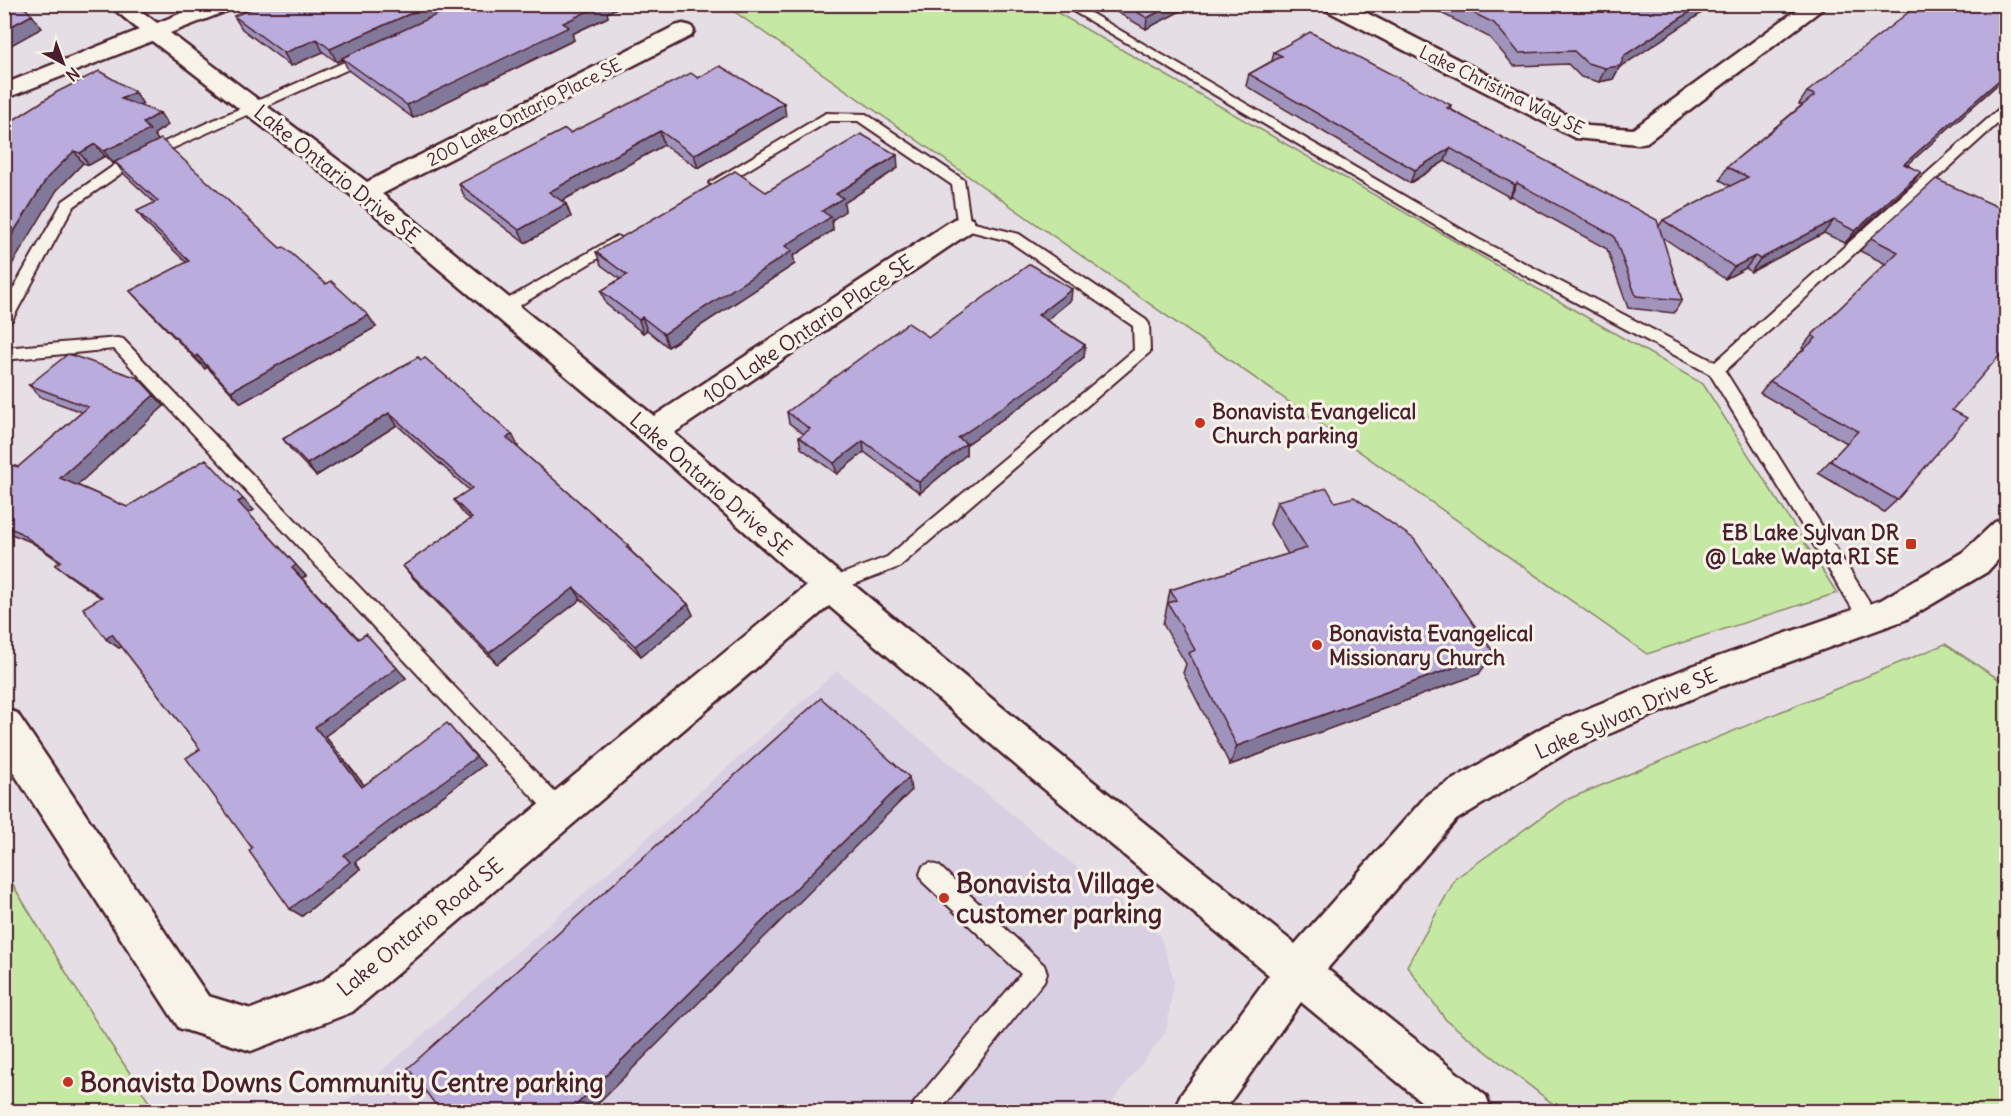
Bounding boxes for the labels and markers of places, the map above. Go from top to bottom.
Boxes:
place label: Bonavista Evangelical Church parking [1212,398,1416,449]
marker: Bonavista Evangelical Church parking [1193,416,1207,430]
place label: EB Lake Sylvan DR @ Lake Wapta RI SE [1705,519,1900,570]
marker: EB Lake Sylvan DR @ Lake Wapta RI SE [1904,537,1918,551]
place label: Bonavista Evangelical Missionary Church [1329,620,1533,671]
marker: Bonavista Evangelical Missionary Church [1310,638,1324,652]
place label: Bonavista Village customer parking [956,867,1162,930]
marker: Bonavista Village customer parking [937,891,951,905]
place label: Bonavista Downs Community Centre parking [80,1066,604,1099]
marker: Bonavista Downs Community Centre parking [61,1075,75,1089]

